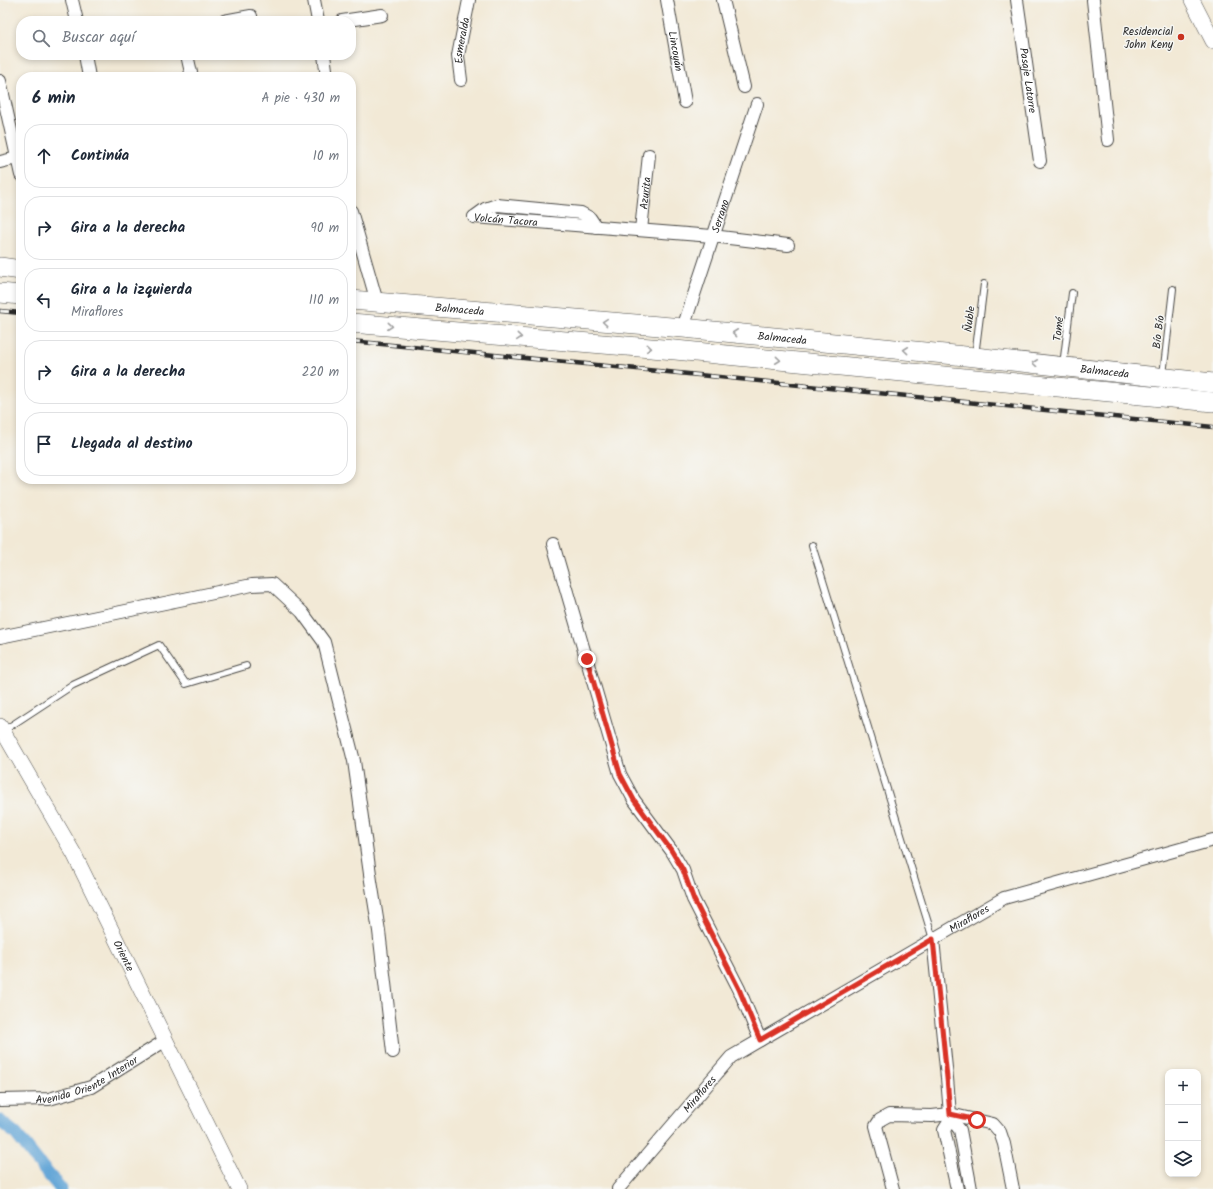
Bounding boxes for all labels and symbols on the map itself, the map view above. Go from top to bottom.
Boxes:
street label: Esmeralda [450,16,475,65]
place label: Residencial John Keny [1123,23,1174,54]
street label: Lincoyán [663,30,687,73]
marker: Residencial John Keny [1176,32,1186,42]
street label: Pasaje Latorre [1014,46,1041,114]
street label: Azurita [635,176,657,210]
street label: Serrano [707,197,735,235]
street label: Volcán Tacora [473,209,538,232]
street label: Balmaceda [434,299,485,321]
street label: Ñuble [959,305,981,333]
street label: Bío Bío [1148,314,1170,350]
street label: Tomé [1049,315,1070,342]
one-way arrow [602,317,608,326]
one-way arrow [387,322,393,331]
street label: Balmaceda [757,327,808,350]
one-way arrow [732,329,738,338]
one-way arrow [516,332,522,341]
one-way arrow [646,343,652,352]
one-way arrow [903,346,909,355]
one-way arrow [775,355,781,364]
one-way arrow [1032,359,1038,368]
street label: Balmaceda [1079,361,1130,384]
route end [578,650,596,668]
street label: Miraflores [946,900,993,938]
street label: Oriente [108,937,138,975]
street label: Avenida Oriente Interior [35,1051,143,1109]
street label: Miraflores [679,1072,722,1117]
route start [968,1111,986,1129]

